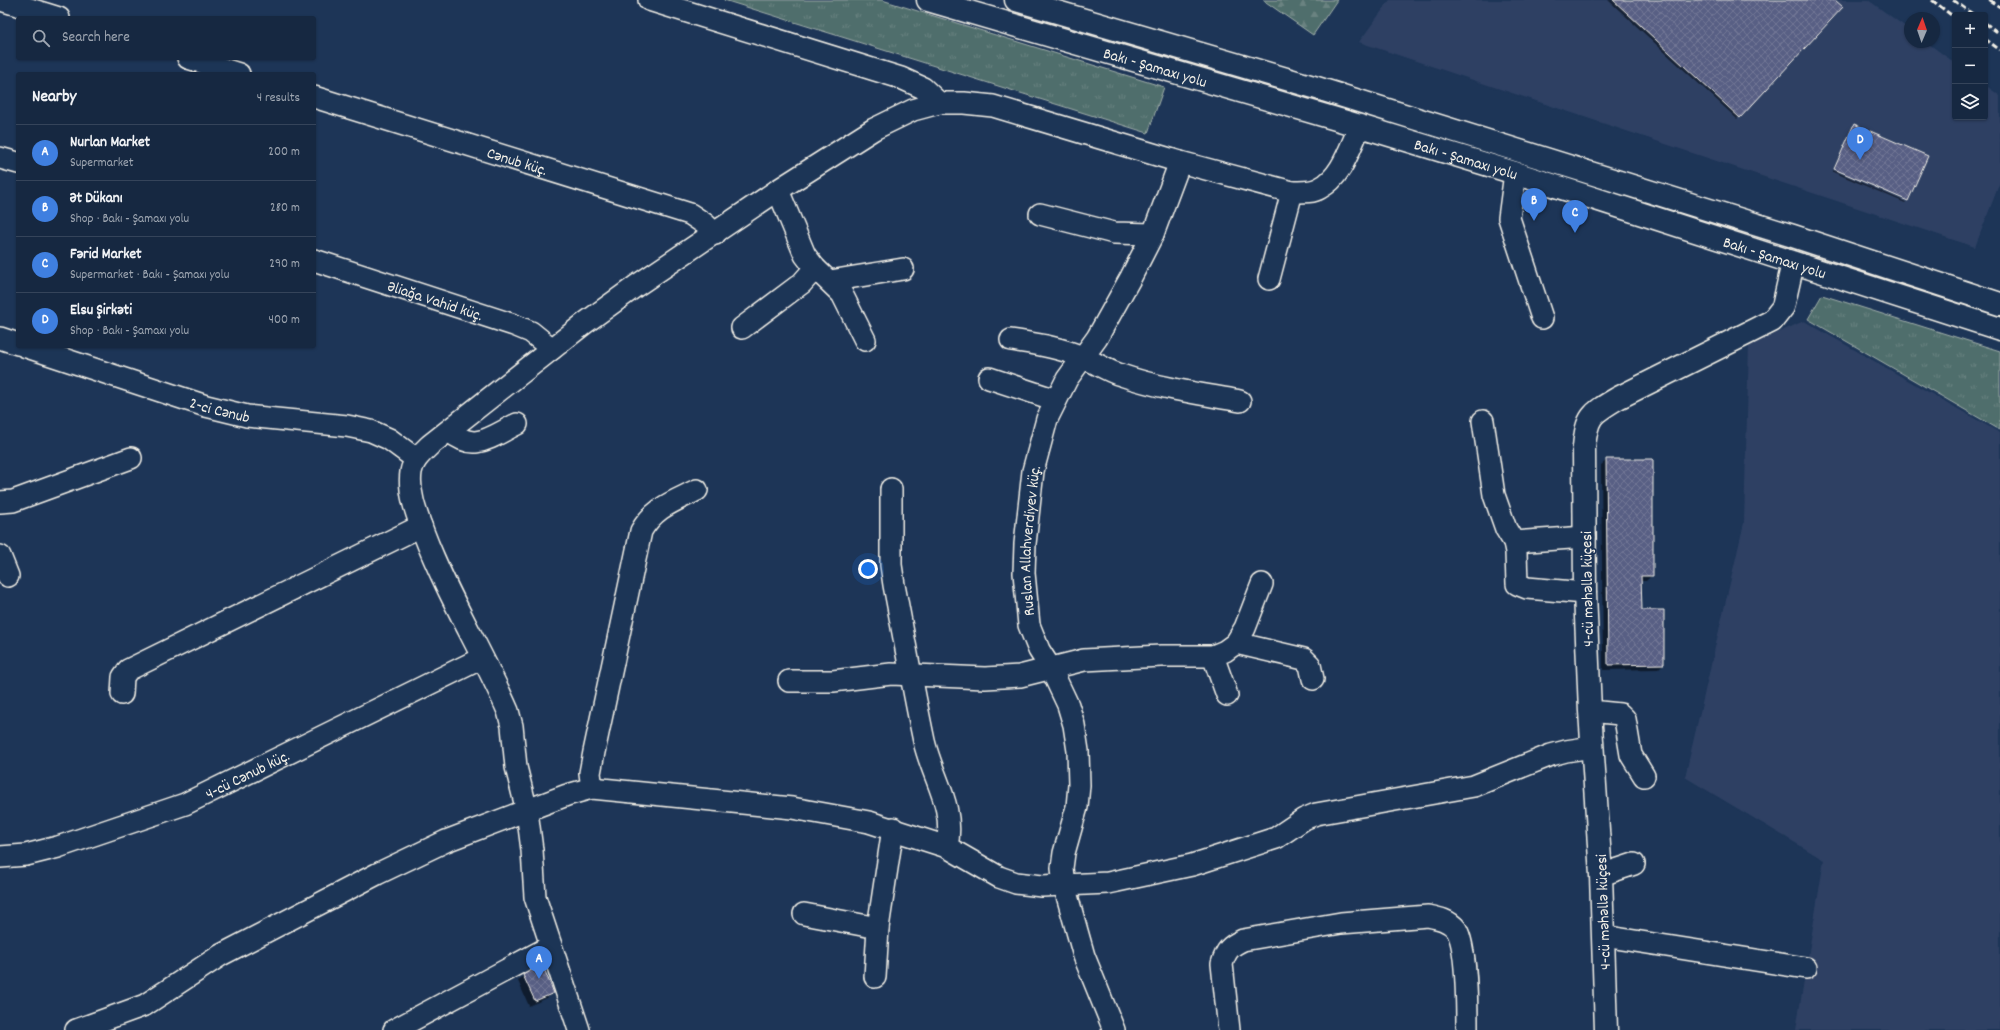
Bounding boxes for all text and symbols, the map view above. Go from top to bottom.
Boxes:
north arrow [1904,12,1940,48]
map controls [1952,12,1988,120]
button: + [1952,12,1988,48]
search box [16,16,316,60]
icon: search [30,27,52,49]
text: Search here [62,27,130,49]
street label: Bakı - Şamaxı yolu [1100,43,1209,95]
button: − [1952,48,1988,84]
button: layers [1952,84,1988,120]
text: Nearby [32,86,76,110]
text: 4 results [257,89,300,108]
pin: D [1847,127,1873,160]
text: Nurlan Market [70,132,150,154]
street label: Bakı - Şamaxı yolu [1411,134,1520,187]
street label: Cənub küç. [484,142,550,183]
text: A [41,143,49,162]
text: 200 m [268,143,300,162]
text: Supermarket [70,154,134,173]
text: Ət Dükanı [70,188,122,210]
pin: B [1521,188,1547,221]
text: B [42,199,48,218]
text: 280 m [270,199,300,218]
pin: C [1562,200,1588,233]
text: Shop · Bakı - Şamaxı yolu [70,210,189,229]
street label: Bakı - Şamaxı yolu [1720,232,1829,286]
text: Fərid Market [70,244,142,266]
text: C [42,255,48,274]
text: 290 m [269,255,300,274]
text: Supermarket · Bakı - Şamaxı yolu [70,266,229,285]
street label: Əliağa Vahid küç. [385,276,485,328]
text: Elsu Şirkəti [70,300,132,322]
text: D [42,311,48,330]
text: 400 m [269,311,300,330]
text: Shop · Bakı - Şamaxı yolu [70,322,189,341]
street label: 2-ci Cənub [186,392,252,430]
street label: Ruslan Allahverdiyev küç. [1015,463,1048,617]
street label: 4-cü məhəllə küçesi [1576,531,1601,647]
your location [858,559,878,579]
street label: 4-cü Cənub küç. [202,745,294,806]
street label: 4-cü məhəllə küçesi [1591,854,1618,970]
pin: A [526,946,552,979]

